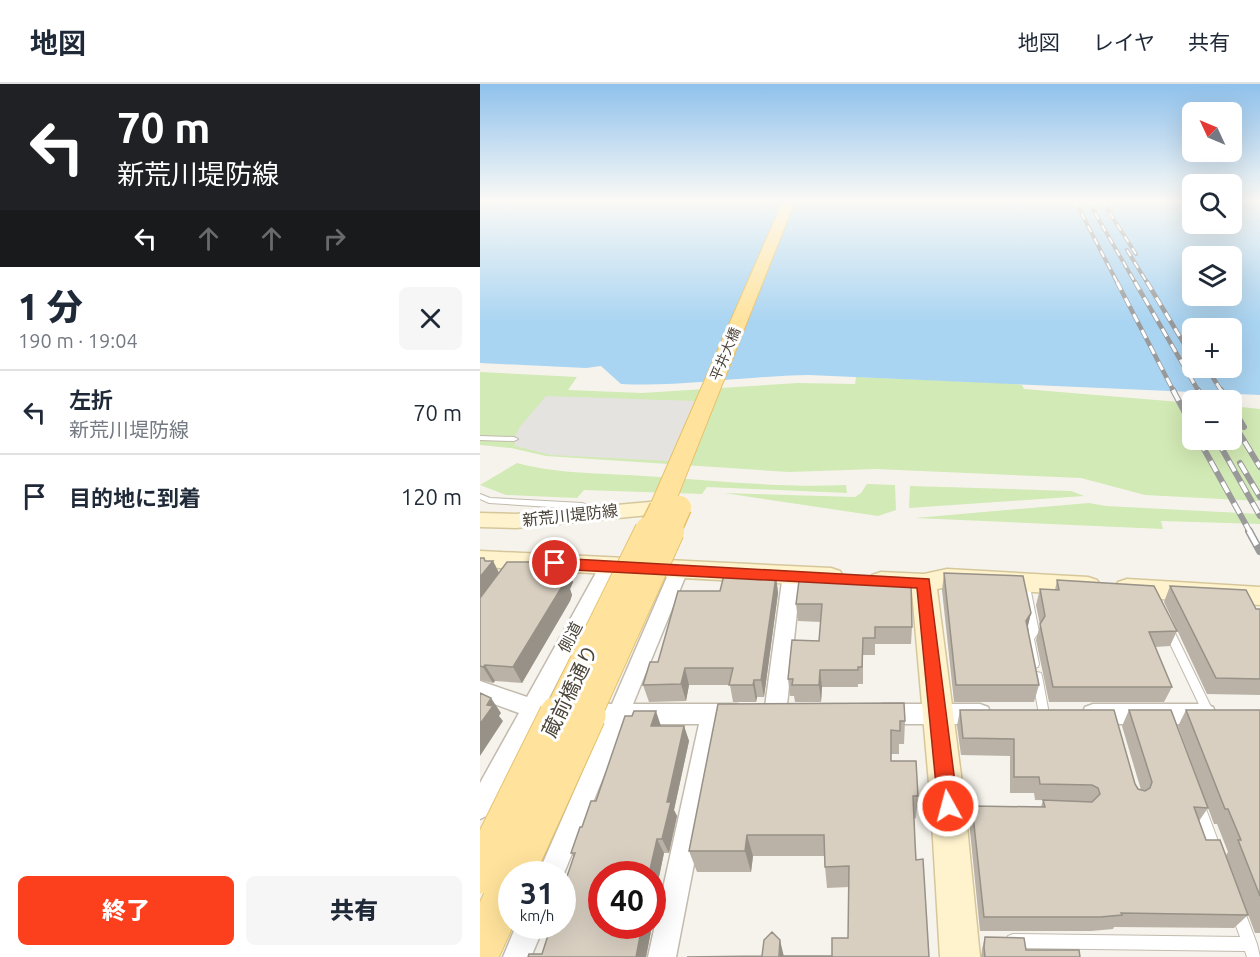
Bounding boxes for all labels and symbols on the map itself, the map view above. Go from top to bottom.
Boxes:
north arrow [1182,102,1242,162]
street label: 平井大橋 [707,325,743,383]
street label: 新荒川堤防線 [521,501,619,529]
pin [529,537,580,588]
street label: 側道 [555,619,585,655]
street label: 蔵前橋通り [537,641,602,741]
position arrow [916,774,980,838]
speed limit sign: 40 [588,861,666,939]

